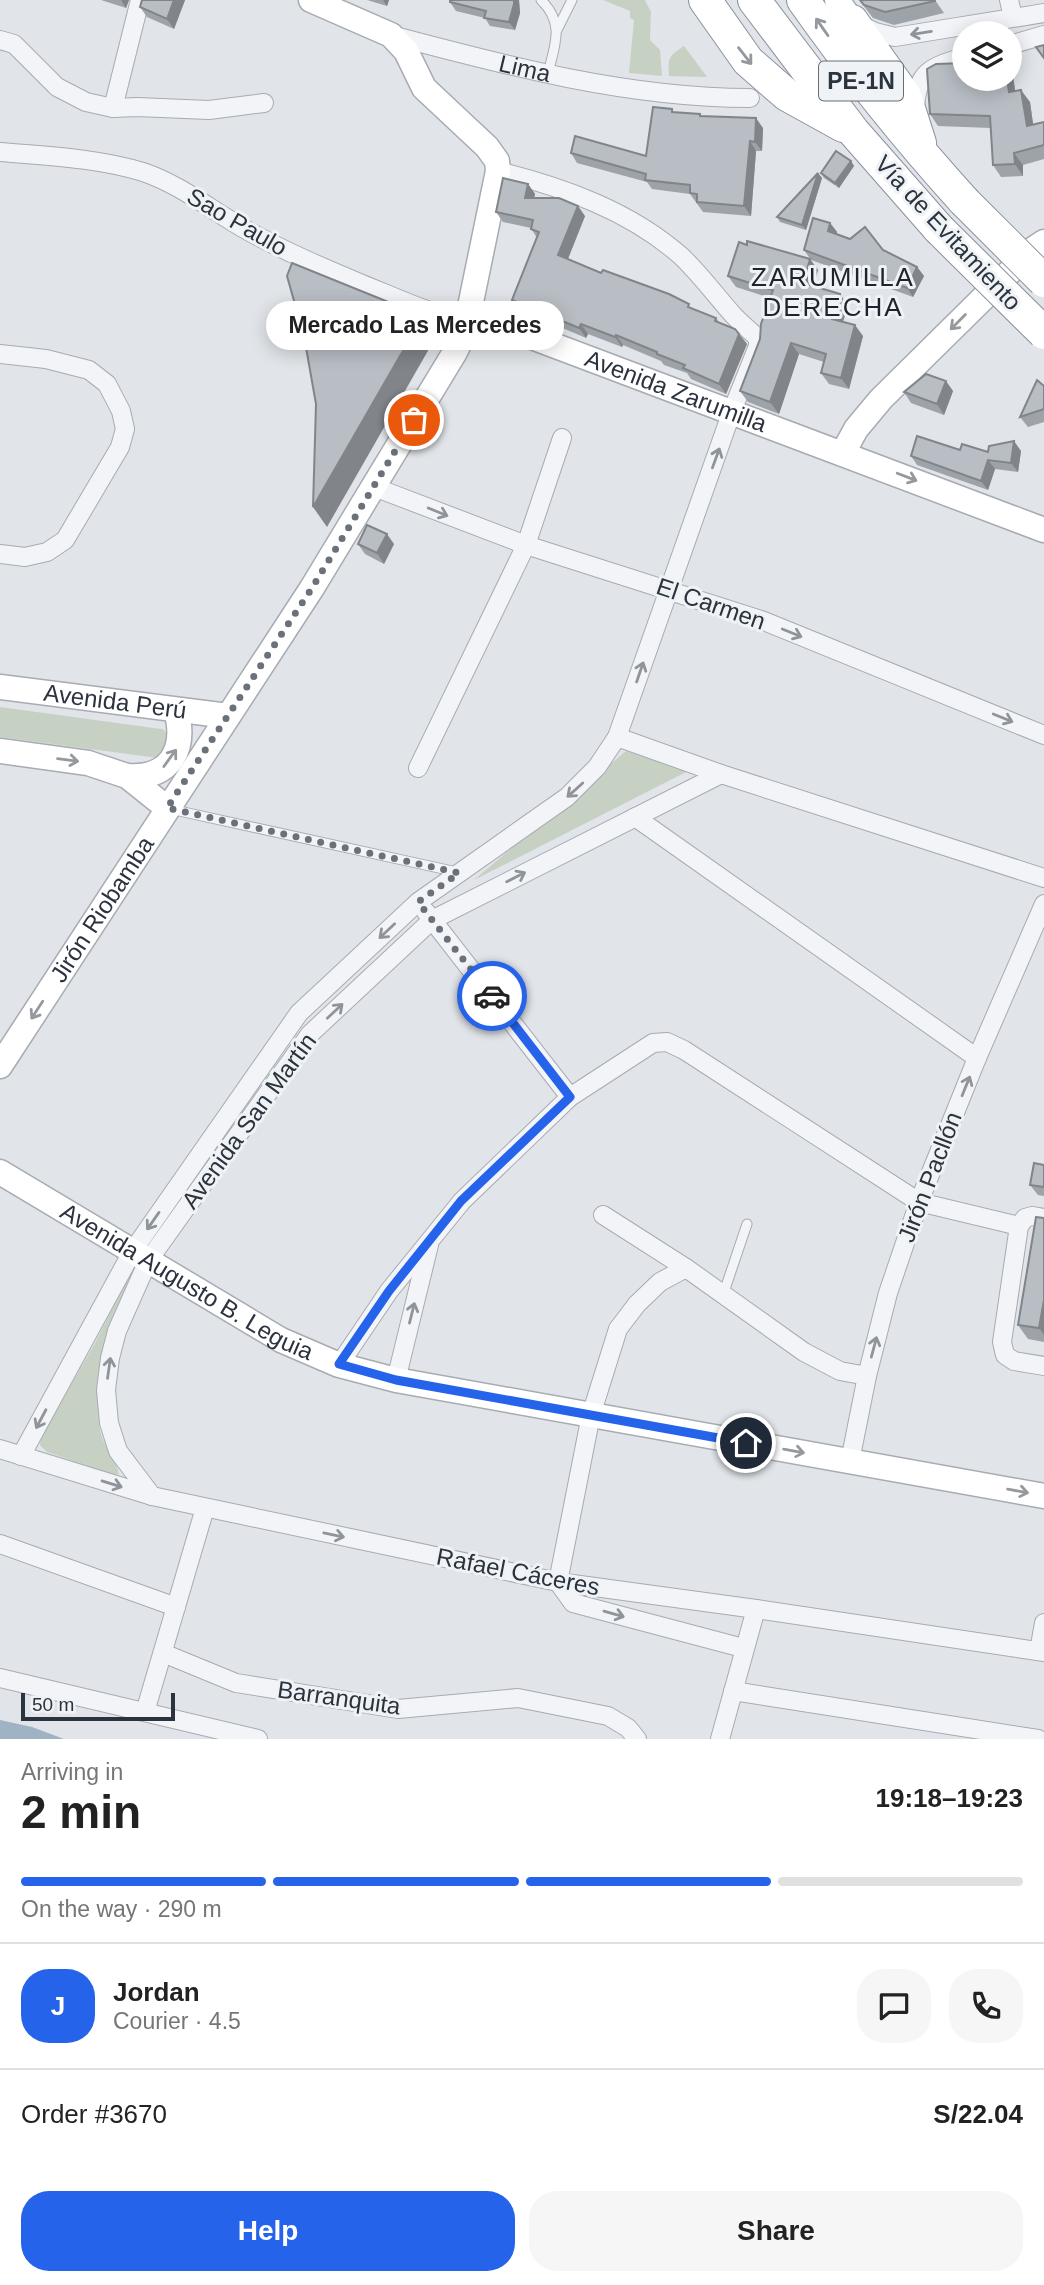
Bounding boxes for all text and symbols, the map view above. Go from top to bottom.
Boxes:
one-way arrow [815,18,829,37]
map controls [952,21,1022,91]
button: layers [952,21,1022,91]
one-way arrow [910,27,933,40]
one-way arrow [737,46,752,64]
street label: Lima [496,49,554,87]
road number: PE-1N [819,61,903,100]
street label: Vía de Evitamiento [870,150,1027,316]
street label: Sao Paulo [183,182,292,261]
district label: ZARUMILLA DERECHA [751,262,915,322]
callout: Mercado Las Mercedes [265,301,563,350]
text: Mercado Las Mercedes [288,312,542,338]
one-way arrow [950,313,967,330]
street label: Avenida Zarumilla [581,344,771,437]
pin [384,390,444,450]
icon: bag [395,401,433,439]
one-way arrow [710,448,723,470]
one-way arrow [895,472,917,485]
one-way arrow [426,507,448,520]
street label: El Carmen [653,572,769,635]
one-way arrow [781,627,802,640]
one-way arrow [634,662,647,684]
street label: Avenida Perú [42,679,188,724]
one-way arrow [991,713,1013,726]
one-way arrow [162,748,177,767]
one-way arrow [56,754,79,767]
one-way arrow [566,782,584,798]
street label: Jirón Riobamba [45,831,159,987]
one-way arrow [505,870,526,884]
one-way arrow [378,923,396,939]
courier [457,961,527,1031]
icon: car [473,977,511,1015]
one-way arrow [29,999,43,1019]
one-way arrow [326,1002,343,1019]
street label: Avenida San Martín [176,1028,321,1214]
one-way arrow [960,1076,973,1097]
street label: Jirón Pacllón [892,1108,967,1246]
street label: Avenida Augusto B. Leguia [56,1197,318,1365]
one-way arrow [146,1211,160,1230]
one-way arrow [406,1302,419,1325]
one-way arrow [869,1336,882,1358]
one-way arrow [103,1357,116,1379]
one-way arrow [34,1408,48,1429]
pin [716,1413,776,1473]
icon: home [727,1424,765,1462]
one-way arrow [782,1445,805,1458]
one-way arrow [101,1478,123,1491]
one-way arrow [1006,1485,1029,1498]
one-way arrow [322,1528,345,1542]
street label: Rafael Cáceres [434,1542,602,1601]
one-way arrow [603,1609,625,1622]
street label: Barranquita [276,1676,403,1720]
scale bar [21,1690,175,1722]
text: 50 m [32,1694,74,1715]
text: Arriving in [21,1759,123,1785]
text: 19:18–19:23 [876,1783,1023,1813]
text: 2 min [21,1786,141,1838]
text: On the way · 290 m [21,1896,222,1922]
button: chat [857,1969,931,2043]
button: phone [949,1969,1023,2043]
text: Jordan [113,1977,200,2007]
text: J [51,1991,65,2021]
text: Courier · 4.5 [113,2008,241,2034]
text: Order #3670 [21,2099,167,2129]
text: S/22.04 [933,2099,1023,2129]
button: Help [21,2191,515,2271]
button: Share [529,2191,1023,2271]

